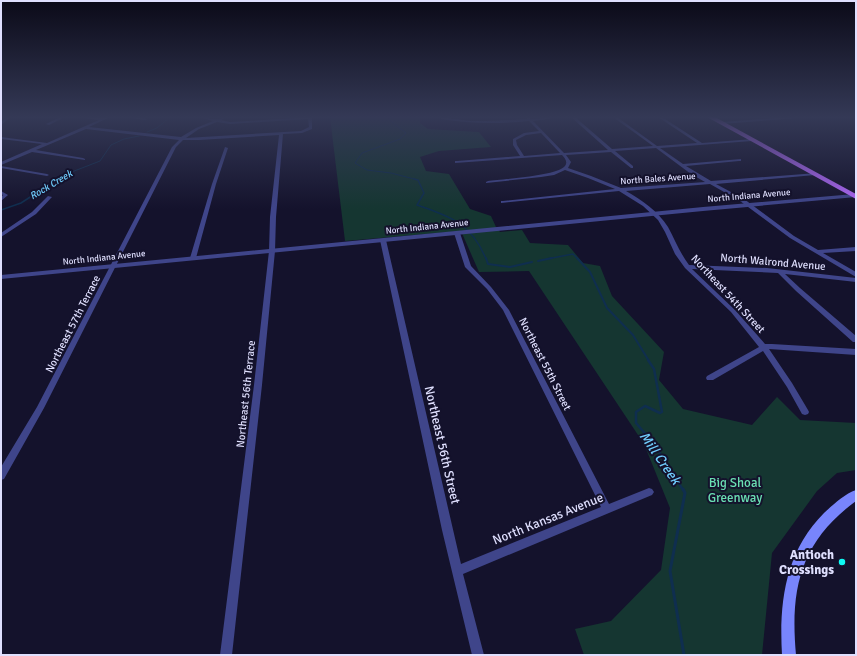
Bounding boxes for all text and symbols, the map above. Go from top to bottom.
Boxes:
water label: Rock Creek [28,167,75,202]
street label: North Bales Avenue [620,171,697,187]
street label: North Indiana Avenue [707,187,791,205]
street label: North Indiana Avenue [385,217,469,237]
street label: North Indiana Avenue [62,248,146,268]
street label: North Walrond Avenue [720,251,826,273]
street label: Northeast 54th Street [688,252,768,336]
street label: Northeast 57th Terrace [43,273,103,375]
street label: Northeast 55th Street [516,315,574,413]
street label: Northeast 56th Terrace [234,340,258,448]
street label: Northeast 56th Street [421,384,463,506]
water label: Mill Creek [636,428,685,489]
park label: Big Shoal Greenway [708,475,762,506]
street label: North Kansas Avenue [490,489,606,549]
place label: Antioch Crossings [779,547,834,578]
marker: Antioch Crossings [837,557,847,567]

